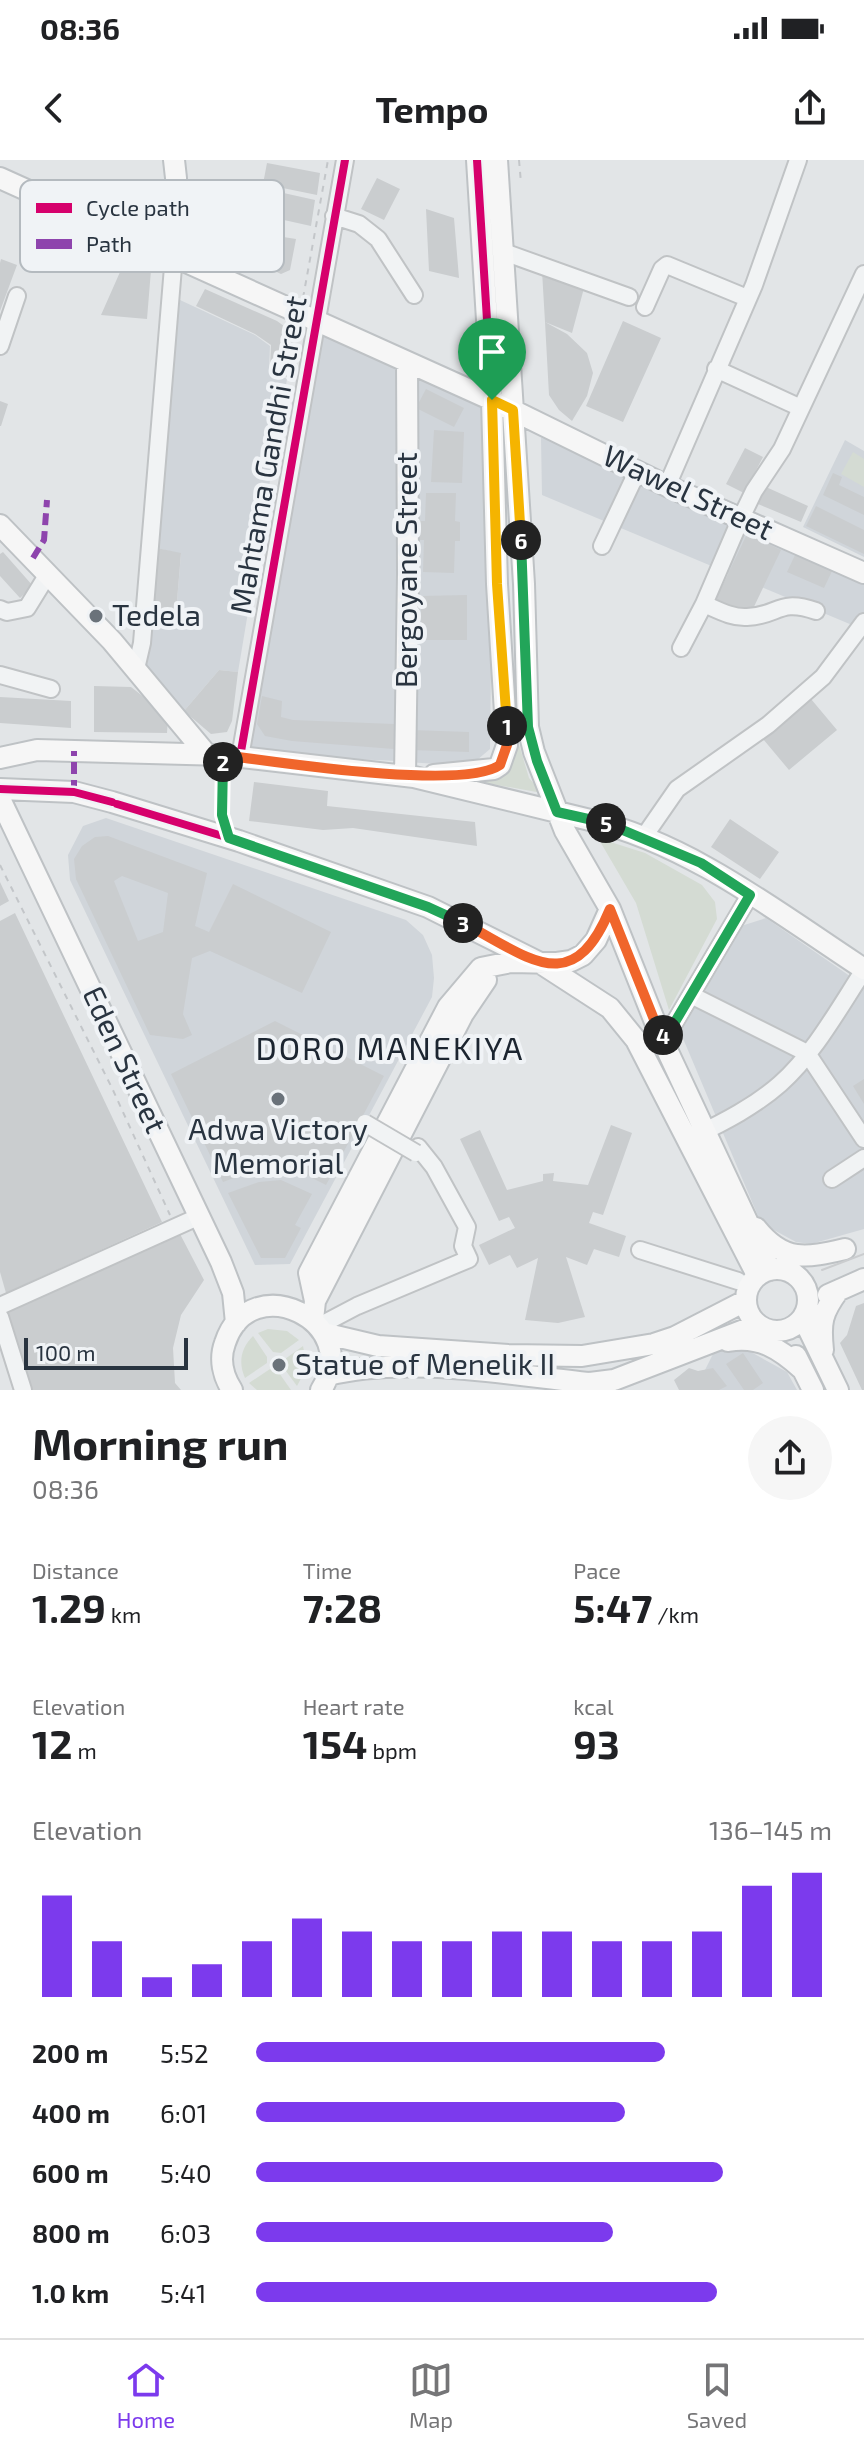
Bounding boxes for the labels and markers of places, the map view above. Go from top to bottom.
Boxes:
pin [458,318,526,400]
pin: 6 [501,520,541,560]
place label: Tedela [112,596,201,632]
marker: Tedela [87,607,105,625]
pin: 1 [487,706,527,746]
pin: 2 [203,742,243,782]
pin: 5 [586,803,626,843]
pin: 3 [443,903,483,943]
pin: 4 [643,1015,683,1055]
marker: Adwa Victory Memorial [269,1090,287,1108]
place label: Adwa Victory Memorial [188,1110,368,1180]
place label: Statue of Menelik II [295,1345,555,1381]
marker: Statue of Menelik II [270,1356,288,1374]

